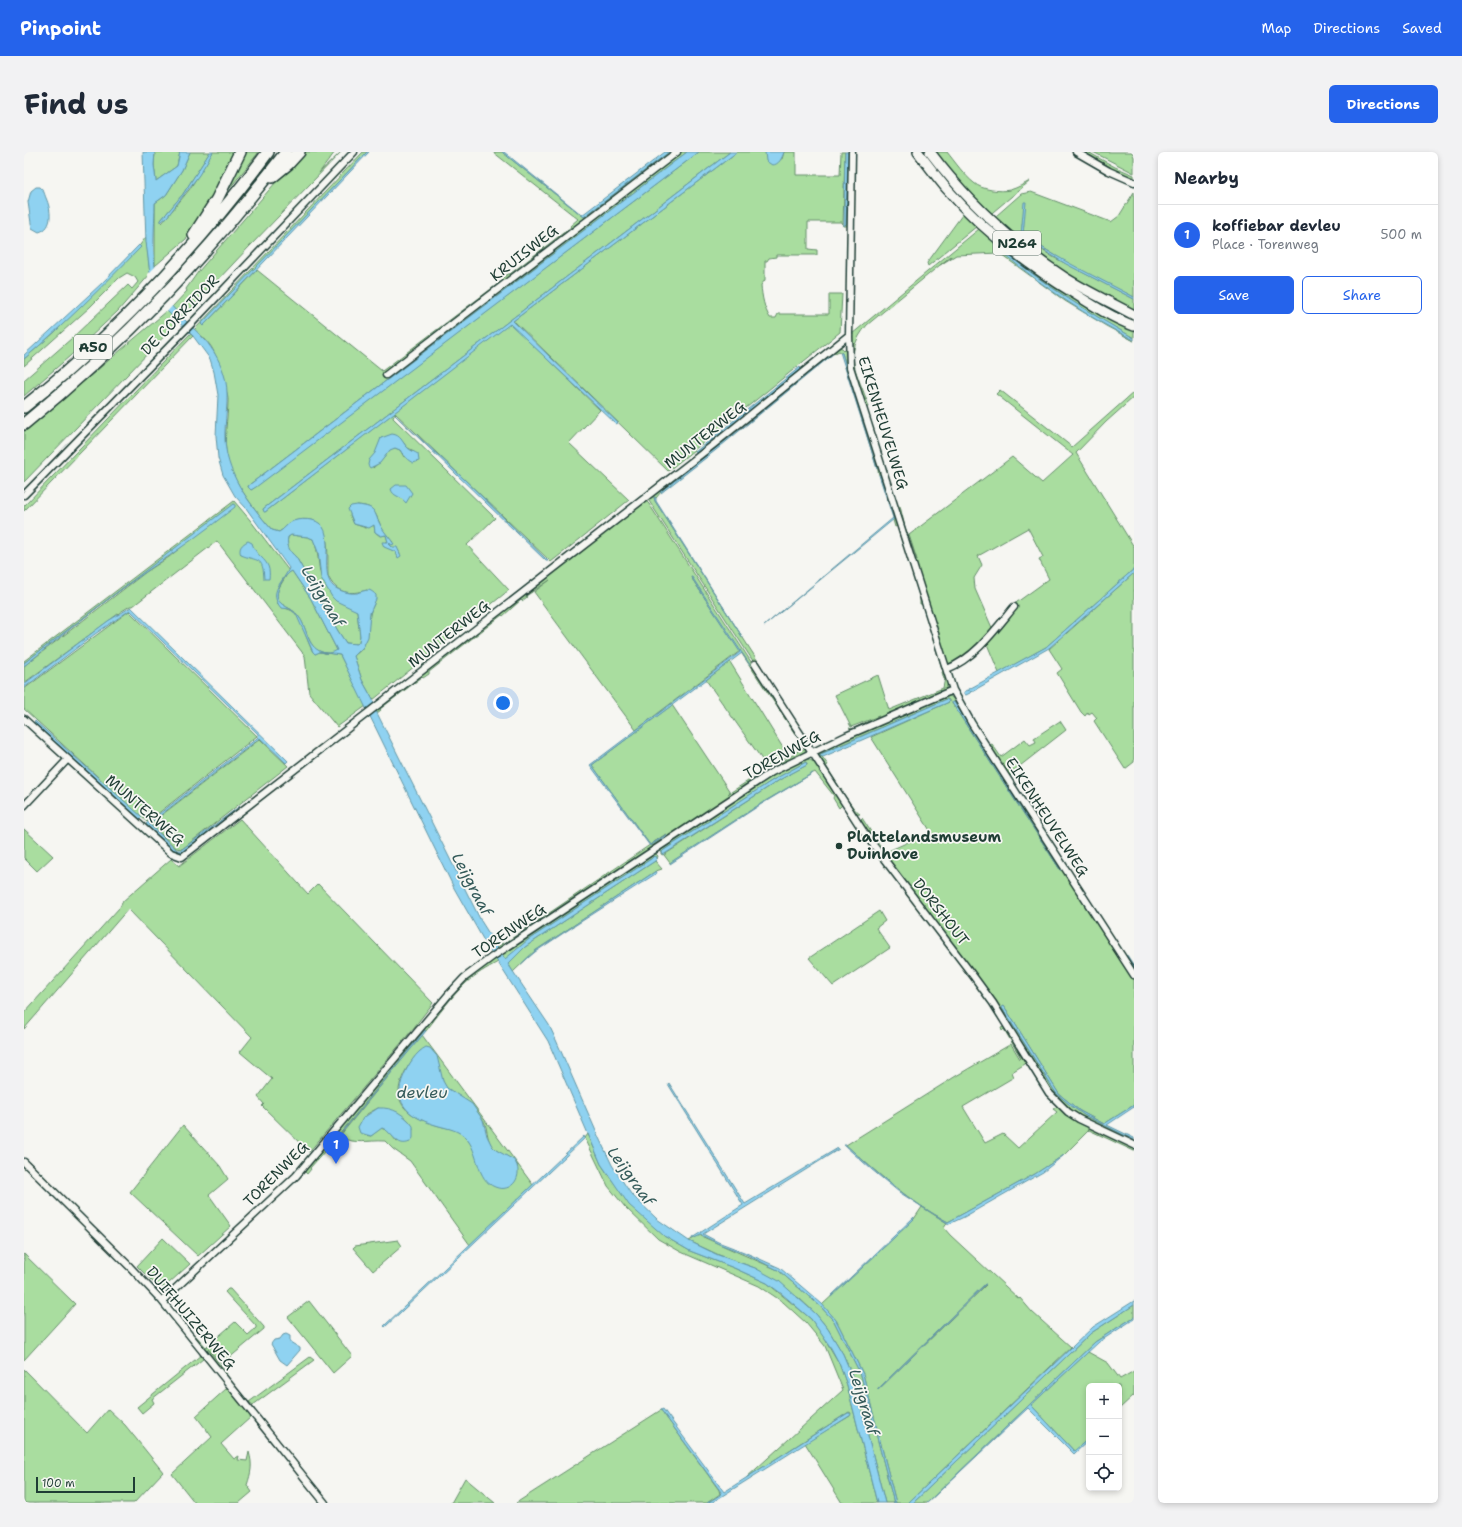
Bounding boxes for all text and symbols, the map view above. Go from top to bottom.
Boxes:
text: Pinpoint [20,16,101,41]
text: Map [1262,19,1292,37]
text: Directions [1314,19,1380,37]
text: Saved [1402,19,1442,37]
text: Find us [24,85,129,123]
button: Directions [1329,85,1438,123]
text: Nearby [1174,167,1239,189]
text: koffiebar devleu [1212,216,1341,236]
street label: KRUISWEG [486,220,562,286]
text: 1 [1184,226,1190,243]
text: 500 m [1380,226,1422,243]
road number: N264 [993,231,1041,255]
text: Place · Torenweg [1212,236,1319,253]
street label: DE CORRIDOR [136,270,224,360]
button: Save [1174,276,1294,314]
button: Share [1302,276,1422,314]
road number: A50 [74,335,112,359]
street label: EIKENHEUVELWEG [853,354,913,492]
street label: MUNTERWEG [660,397,750,473]
water label: Leijgraaf [297,561,351,632]
street label: MUNTERWEG [404,596,494,672]
your location [493,693,513,713]
street label: TORENWEG [740,726,824,784]
street label: EIKENHEUVELWEG [1001,753,1093,881]
street label: MUNTERWEG [101,770,189,850]
place label: Plattelandsmuseum Duinhove [847,827,1001,864]
marker: Plattelandsmuseum Duinhove [834,841,844,851]
water label: Leijgraaf [447,849,498,921]
street label: DORSHOUT [908,874,974,950]
street label: TORENWEG [468,899,550,963]
water label: devleu [397,1082,447,1103]
pin: 1 [323,1131,349,1164]
street label: TORENWEG [239,1137,313,1211]
water label: Leijgraaf [603,1142,661,1211]
street label: DUIFHUIZERWEG [142,1262,240,1374]
water label: Leijgraaf [844,1366,885,1440]
map controls [1086,1383,1122,1491]
button: + [1086,1383,1122,1419]
button: − [1086,1419,1122,1455]
button: locate [1086,1455,1122,1491]
scale bar [36,1475,135,1494]
text: 100 m [42,1476,75,1491]

